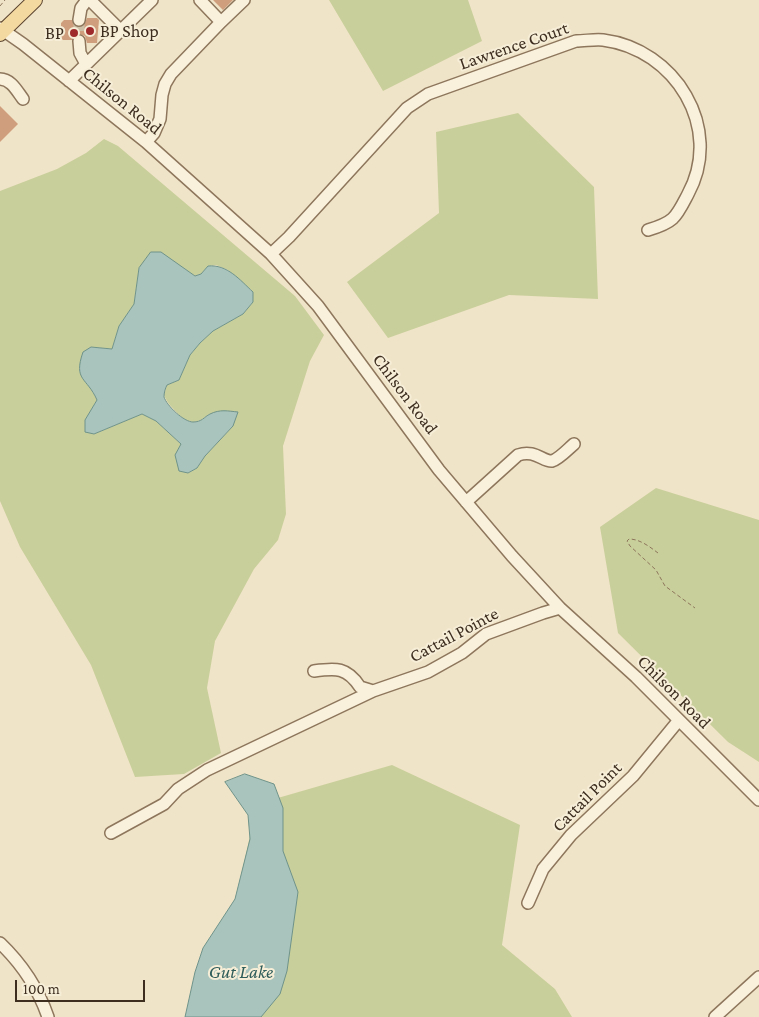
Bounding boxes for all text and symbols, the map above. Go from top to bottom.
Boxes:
street label: Lawrence Court [457,17,571,75]
place label: BP Shop [100,20,159,42]
place label: BP [45,22,64,44]
marker: BP Shop [84,25,96,37]
marker: BP [68,27,80,39]
street label: Chilson Road [78,63,166,139]
street label: Chilson Road [368,349,442,439]
street label: Cattail Pointe [406,603,502,667]
street label: Chilson Road [633,651,715,733]
street label: Cattail Point [548,758,626,836]
water label: Gut Lake [209,961,273,983]
scale bar [18,970,148,1002]
text: 100 m [23,981,60,997]

